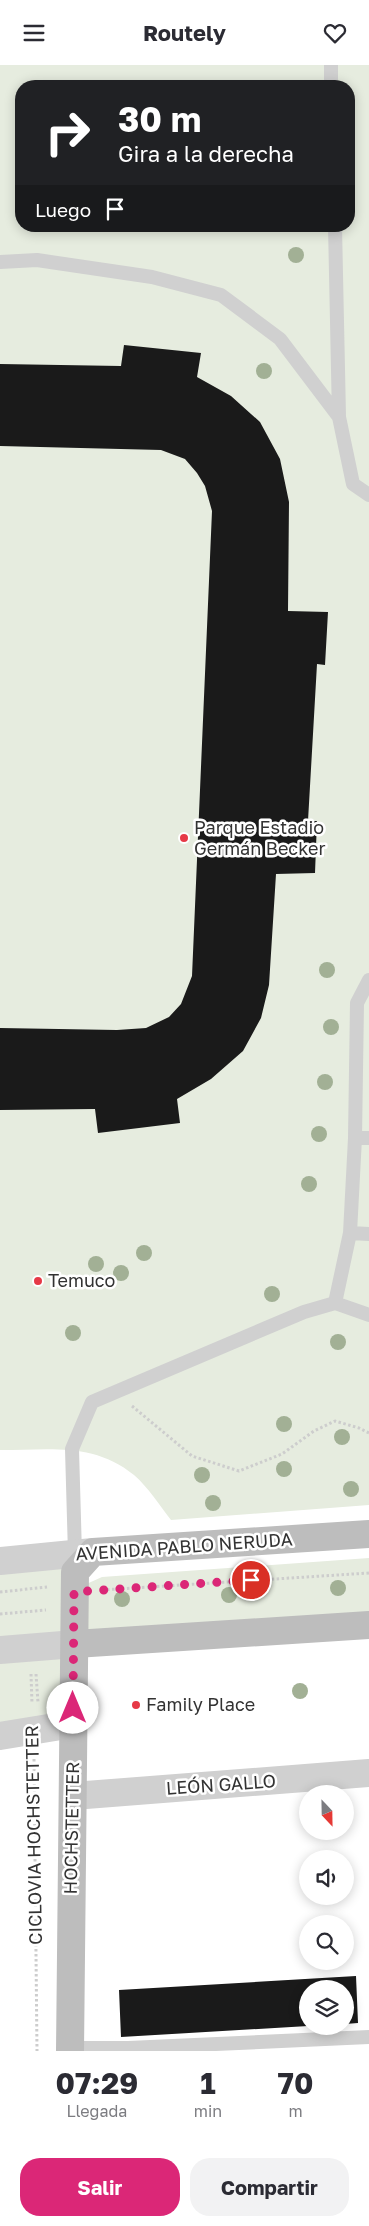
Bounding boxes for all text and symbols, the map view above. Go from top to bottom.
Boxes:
icon: menu [20,19,48,47]
text: Routely [143,19,226,46]
icon: heart [321,19,349,47]
text: 30 m [118,98,201,140]
icon: right [35,100,100,165]
text: Gira a la derecha [118,140,294,167]
icon: arrive [101,195,129,223]
text: Luego [35,198,91,221]
place label: Parque Estadio Germán Becker [194,816,325,859]
marker: Parque Estadio Germán Becker [178,832,190,844]
place label: Temuco [48,1269,115,1291]
marker: Temuco [32,1275,44,1287]
street label: AVENIDA PABLO NERUDA [75,1527,293,1565]
pin [230,1559,272,1601]
icon: arrive [237,1566,265,1594]
position arrow [46,1681,98,1733]
place label: Family Place [146,1693,255,1715]
marker: Family Place [130,1699,142,1711]
street label: CICLOVIA HOCHSTETTER [20,1725,46,1945]
street label: HOCHSTETTER [59,1761,83,1895]
street label: LEÓN GALLO [165,1769,277,1799]
north arrow [299,1785,354,1840]
map controls [299,1785,354,2035]
button: sound [299,1850,354,1905]
button: search [299,1915,354,1970]
button: layers [299,1980,354,2035]
text: 07:29 [56,2065,138,2101]
text: 1 [200,2065,216,2101]
text: 70 [278,2065,313,2101]
text: Llegada [66,2101,127,2121]
text: min [194,2101,222,2121]
text: m [288,2101,303,2121]
button: Salir [20,2158,180,2216]
button: Compartir [190,2158,349,2216]

